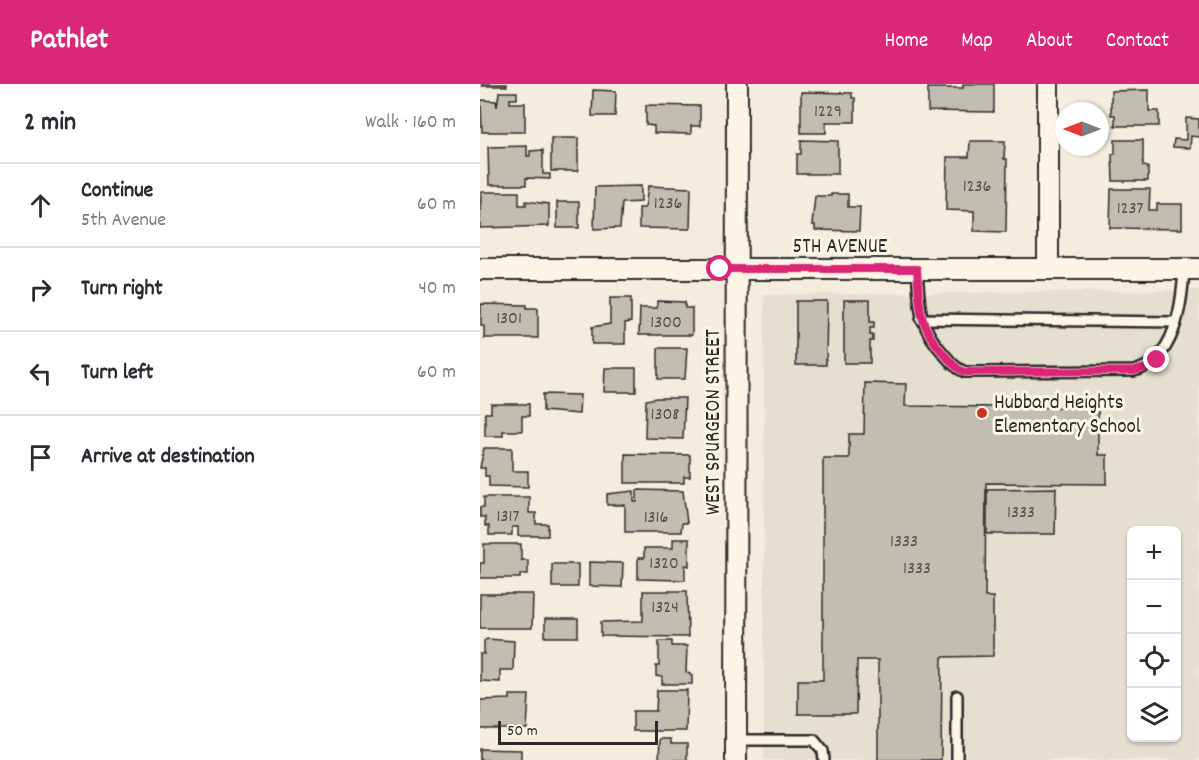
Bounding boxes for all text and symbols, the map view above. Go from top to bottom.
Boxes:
text: Pathlet [30,22,108,62]
text: Home [884,27,928,57]
text: Map [961,27,993,57]
text: About [1026,27,1073,57]
text: Contact [1106,27,1169,57]
house number: 1229 [814,100,842,125]
north arrow [1055,102,1109,156]
text: 2 min [24,105,76,142]
text: Walk · 160 m [365,109,456,137]
house number: 1236 [963,175,991,200]
text: Continue [81,176,153,207]
icon: ahead [24,189,57,222]
text: 60 m [417,191,456,219]
house number: 1236 [654,192,682,217]
house number: 1237 [1117,197,1143,222]
text: 5th Avenue [81,207,166,235]
street label: 5TH AVENUE [793,233,888,263]
route start [706,255,732,281]
icon: right [24,273,57,306]
text: Turn right [81,274,163,305]
text: 40 m [418,275,456,303]
house number: 1301 [496,307,522,332]
house number: 1300 [650,311,682,336]
street label: WEST SPURGEON STREET [700,328,730,515]
route end [1143,346,1169,372]
icon: left [24,357,57,390]
text: Turn left [81,358,153,389]
text: 60 m [417,359,456,387]
place label: Hubbard Heights Elementary School [994,389,1141,443]
house number: 1308 [651,403,679,428]
marker: Hubbard Heights Elementary School [975,406,989,420]
icon: arrive [24,441,57,474]
text: Arrive at destination [81,442,255,473]
house number: 1333 [1007,501,1035,526]
house number: 1317 [497,505,519,530]
house number: 1316 [644,506,668,531]
map controls [1127,526,1181,742]
button: + [1127,526,1181,580]
house number: 1333 [890,530,918,555]
house number: 1320 [649,552,679,577]
house number: 1333 [903,557,931,582]
button: − [1127,580,1181,634]
house number: 1324 [651,596,679,621]
button: locate [1127,634,1181,688]
button: layers [1127,688,1181,742]
scale bar [498,718,658,746]
text: 50 m [507,720,538,743]

